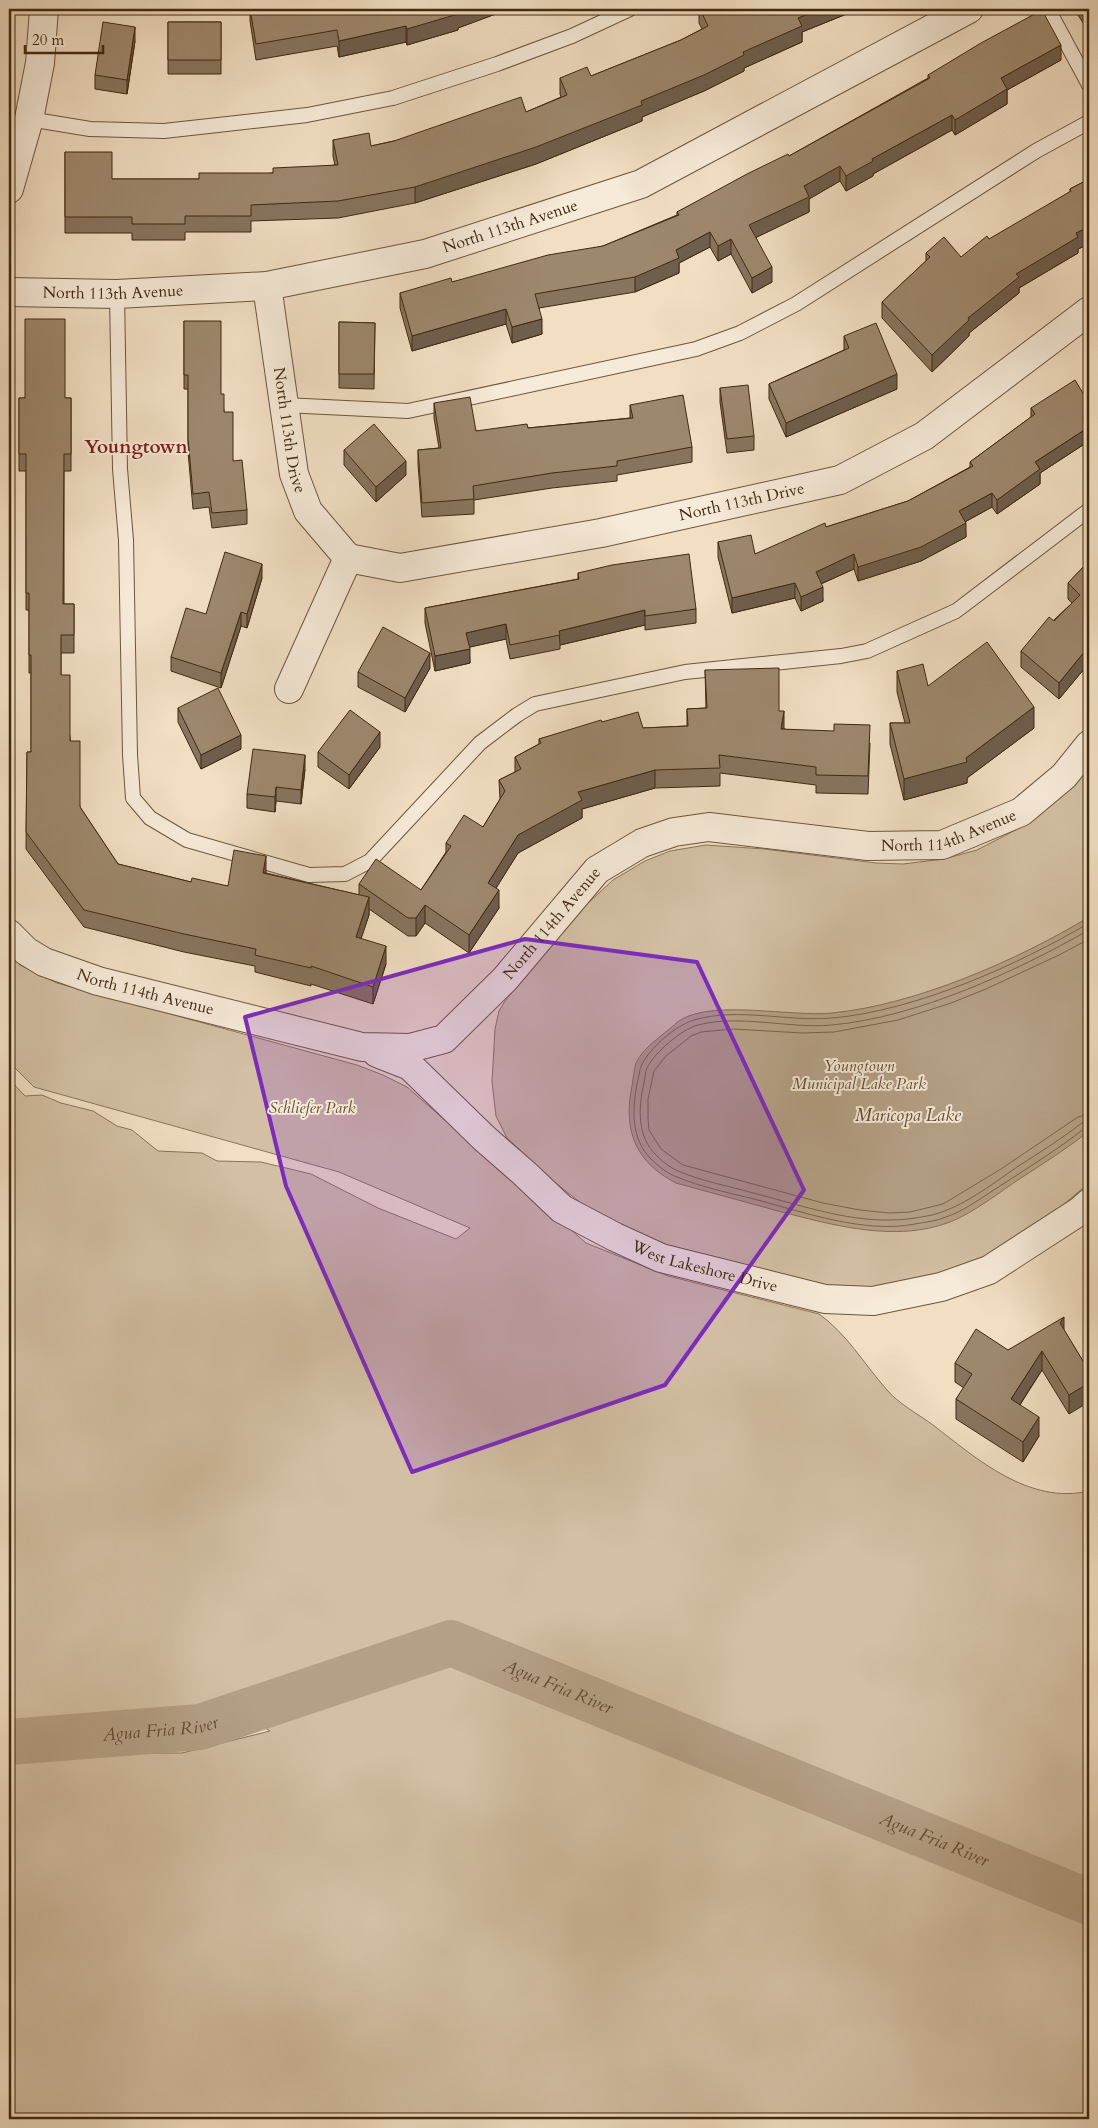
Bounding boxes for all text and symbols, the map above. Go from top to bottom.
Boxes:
scale bar [25,22,102,54]
text: 20 m [32,30,64,50]
street label: North 113th Avenue [440,194,581,259]
street label: North 113th Avenue [42,279,184,305]
street label: North 113th Drive [268,366,311,497]
district label: Youngtown [84,434,189,460]
street label: North 113th Drive [677,477,806,526]
street label: North 114th Avenue [881,804,1020,857]
street label: North 114th Avenue [498,862,606,984]
street label: North 114th Avenue [74,963,216,1021]
park label: Youngtown Municipal Lake Park [792,1055,926,1095]
park label: Schliefer Park [269,1097,355,1119]
water label: Maricopa Lake [855,1103,962,1128]
street label: West Lakeshore Drive [627,1235,780,1298]
water label: Agua Fria River [499,1653,618,1720]
water label: Agua Fria River [101,1709,223,1747]
water label: Agua Fria River [875,1805,994,1873]

